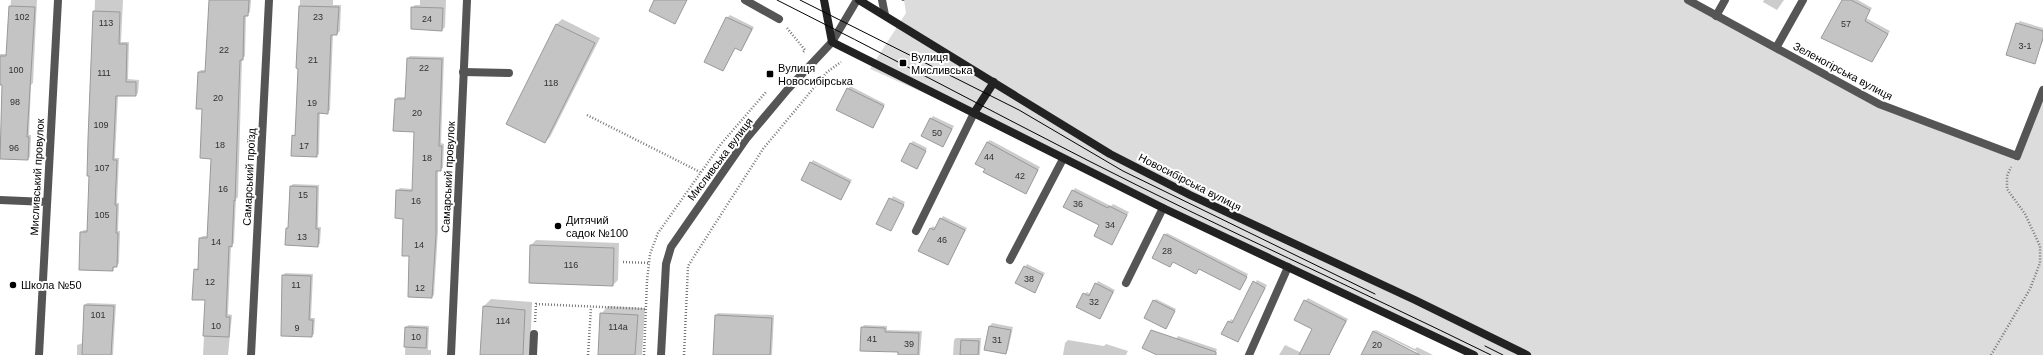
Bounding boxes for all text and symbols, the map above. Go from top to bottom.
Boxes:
house number: 102 [14,12,30,22]
house number: 23 [313,12,323,22]
house number: 24 [422,14,432,24]
house number: 113 [99,18,113,28]
house number: 57 [1841,19,1851,29]
street label: Зеленогірська вулиця [1791,40,1895,102]
house number: 3-1 [2018,41,2032,51]
house number: 22 [219,45,229,55]
place label: Вулиця Мисливська [911,51,973,76]
house number: 21 [308,55,318,65]
marker: Вулиця Мисливська [898,58,908,68]
place label: Вулиця Новосибірська [778,62,854,87]
house number: 22 [419,63,429,73]
house number: 100 [8,65,24,75]
house number: 111 [97,68,111,78]
marker: Вулиця Новосибірська [765,69,775,79]
house number: 118 [544,78,558,88]
house number: 20 [213,93,223,103]
house number: 98 [10,97,20,107]
house number: 19 [307,98,317,108]
house number: 20 [412,108,422,118]
street label: Мисливська вулиця [685,115,755,203]
street label: Мисливський провулок [28,118,46,236]
house number: 109 [93,120,109,130]
street label: Самарський провулок [439,121,457,233]
street label: Самарський проїзд [240,127,258,226]
house number: 50 [932,128,942,138]
house number: 18 [215,140,225,150]
house number: 17 [299,141,309,151]
house number: 96 [9,143,19,153]
street label: Новосибірська вулиця [1137,151,1243,213]
house number: 44 [984,152,994,162]
house number: 18 [422,153,432,163]
house number: 107 [94,163,110,173]
house number: 42 [1015,171,1025,181]
house number: 16 [218,184,228,194]
house number: 15 [298,190,308,200]
house number: 16 [411,196,421,206]
house number: 36 [1073,199,1083,209]
house number: 105 [94,210,110,220]
place label: Дитячий садок №100 [566,214,628,239]
house number: 34 [1105,220,1115,230]
marker: Дитячий садок №100 [553,221,563,231]
house number: 13 [297,232,307,242]
house number: 46 [937,235,947,245]
house number: 14 [211,237,221,247]
house number: 14 [414,240,424,250]
house number: 28 [1162,246,1172,256]
house number: 116 [564,260,578,270]
house number: 38 [1024,274,1034,284]
house number: 12 [205,277,215,287]
place label: Школа №50 [21,279,82,291]
marker: Школа №50 [8,280,18,290]
house number: 11 [291,280,301,290]
house number: 12 [415,283,425,293]
house number: 32 [1089,297,1099,307]
house number: 101 [90,310,106,320]
house number: 114 [496,316,510,326]
house number: 10 [211,321,221,331]
house number: 114а [608,322,628,332]
house number: 9 [294,323,300,333]
house number: 10 [411,332,421,342]
house number: 41 [867,334,877,344]
house number: 31 [992,335,1002,345]
house number: 39 [904,339,914,349]
house number: 20 [1372,340,1382,350]

